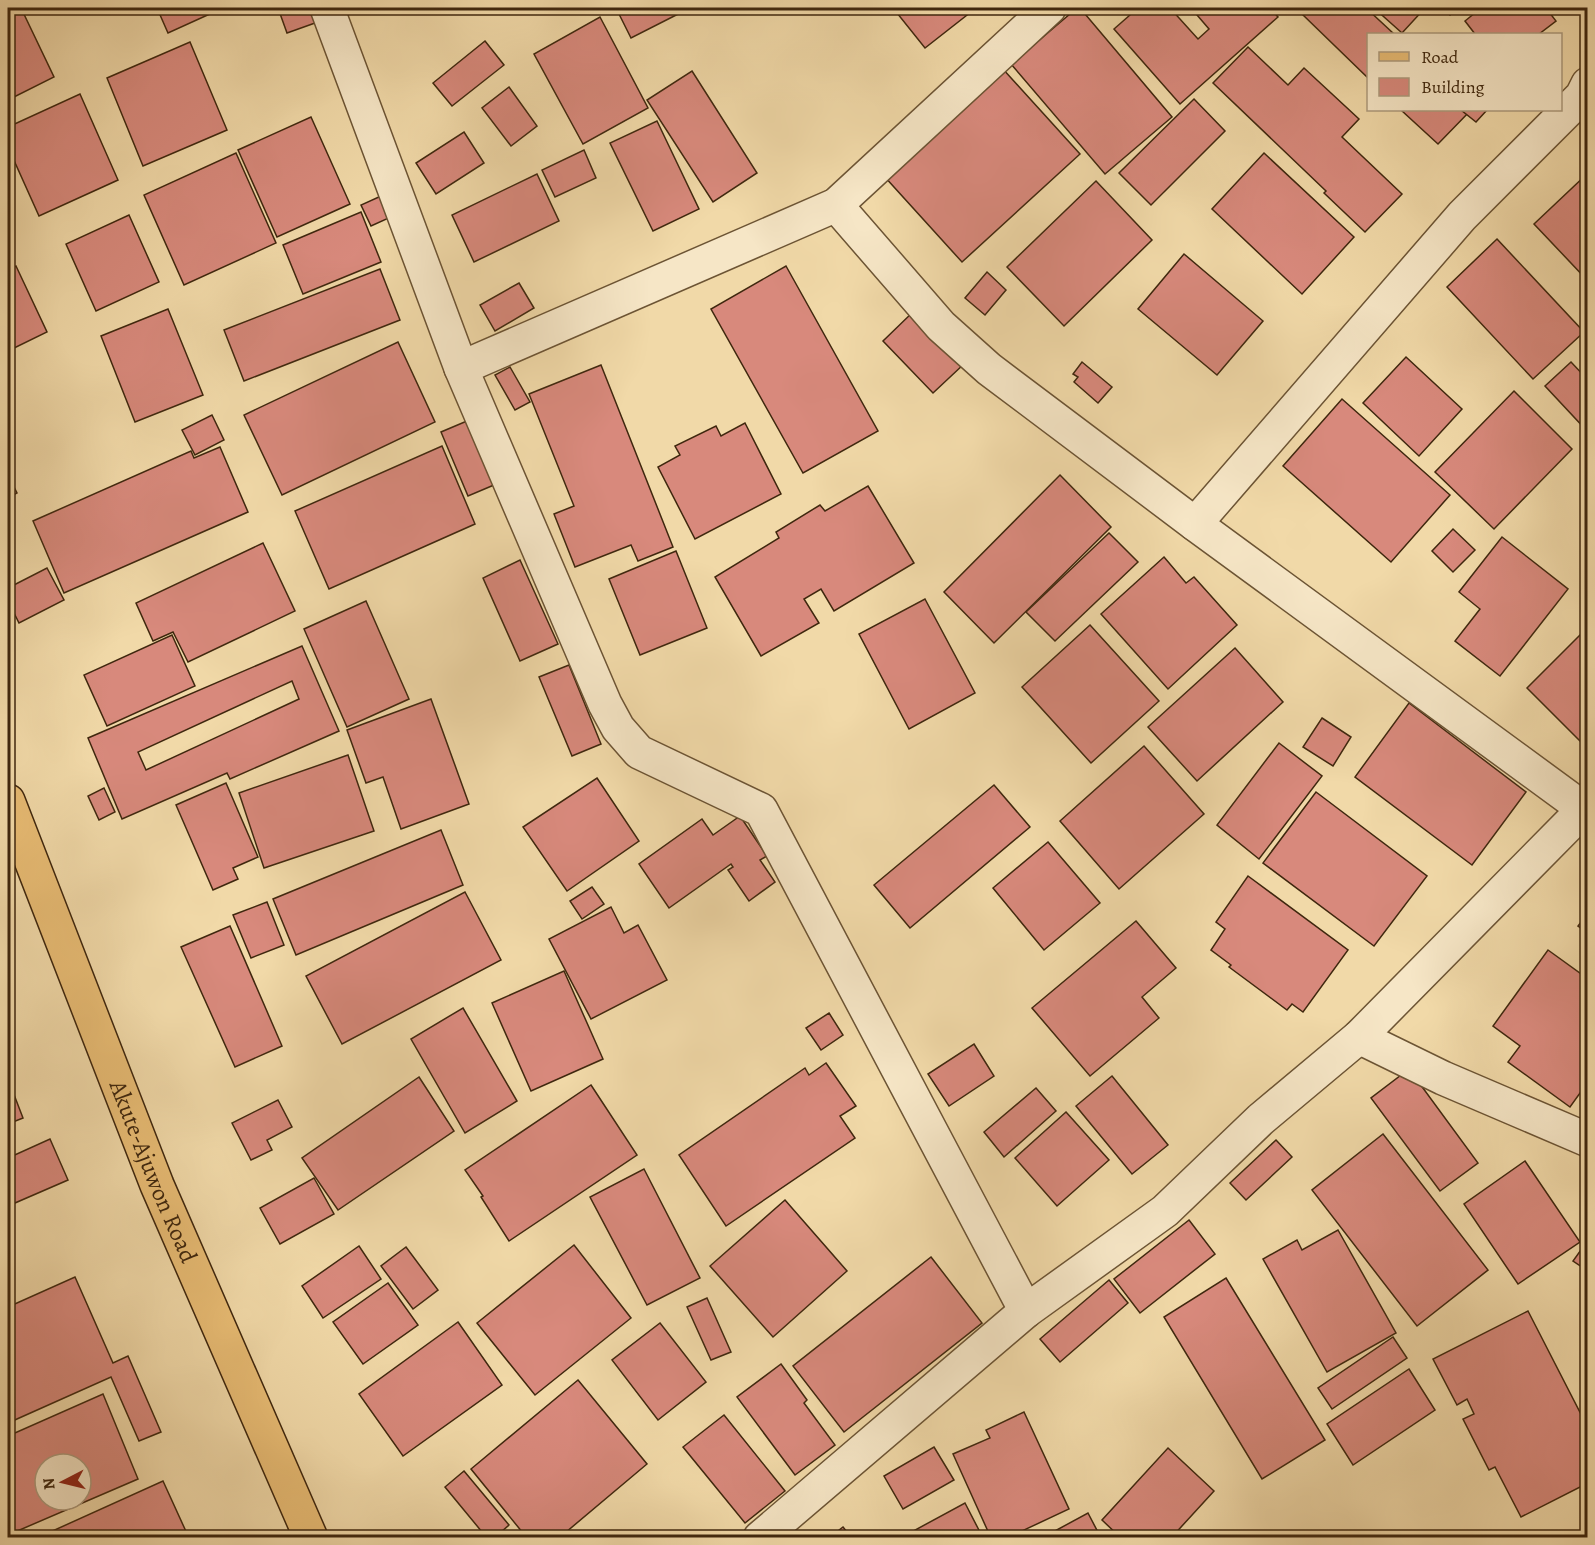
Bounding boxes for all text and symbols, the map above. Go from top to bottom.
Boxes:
legend [1367,33,1562,111]
text: Road [1421,45,1459,69]
text: Building [1421,75,1485,99]
street label: Akute-Ajuwon Road [102,1075,205,1268]
north arrow [33,1452,93,1512]
text: N [37,1476,61,1491]

